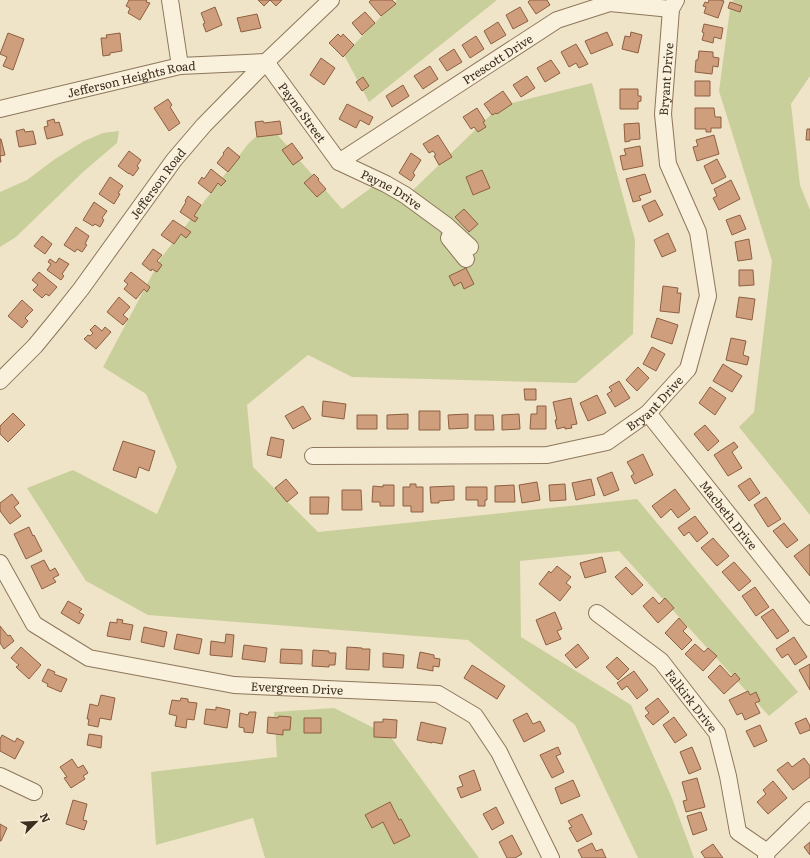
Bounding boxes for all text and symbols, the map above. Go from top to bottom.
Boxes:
street label: Prescott Drive [459,29,536,88]
street label: Bryant Drive [654,42,677,116]
street label: Jefferson Heights Road [65,56,197,102]
street label: Payne Street [274,78,331,146]
street label: Jefferson Road [125,143,190,223]
street label: Payne Drive [358,165,426,214]
street label: Bryant Drive [622,371,687,435]
street label: Macbeth Drive [696,476,762,553]
street label: Falkirk Drive [661,665,722,736]
street label: Evergreen Drive [250,677,344,699]
north arrow [16,802,56,842]
text: N [37,810,55,825]

